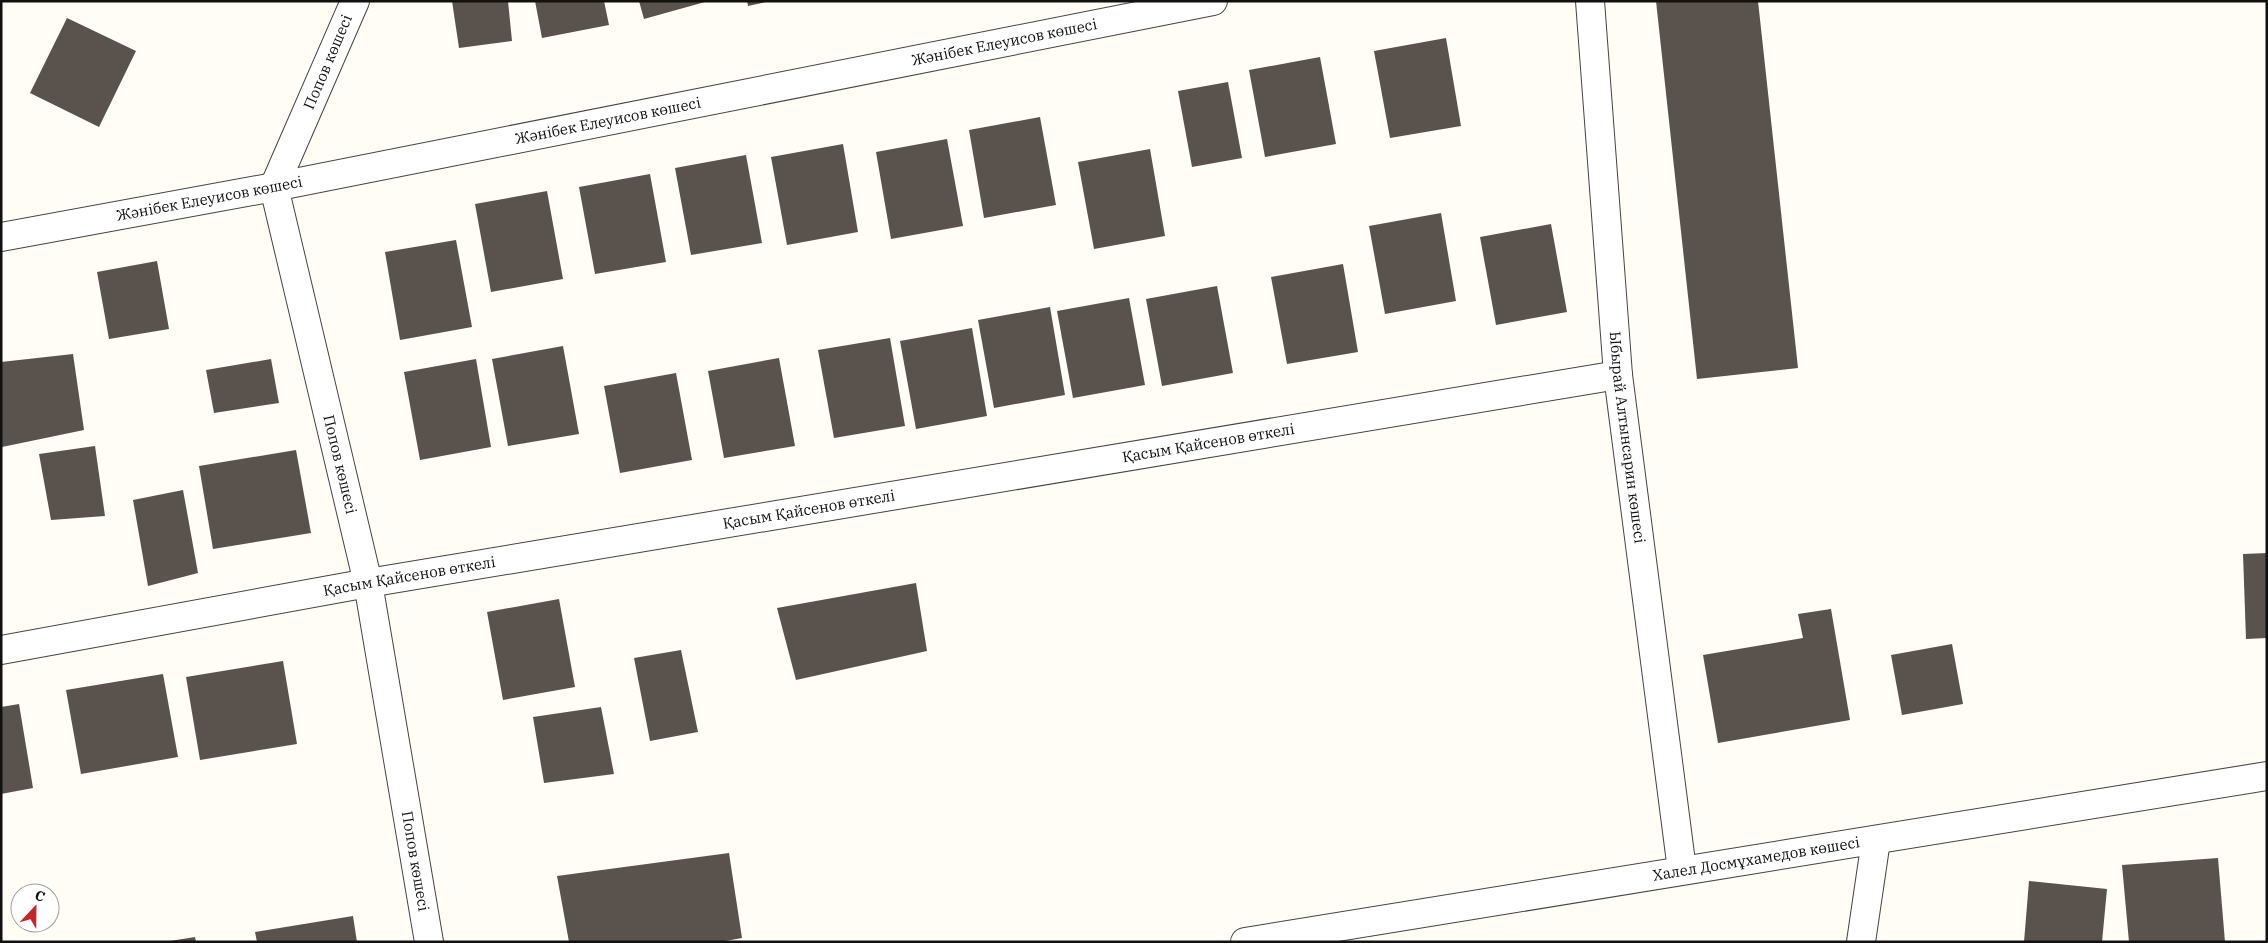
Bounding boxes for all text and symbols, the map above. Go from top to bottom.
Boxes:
street label: Попов көшесі [299,11,356,112]
street label: Жәнібек Елеуисов көшесі [910,14,1099,70]
street label: Жәнібек Елеуисов көшесі [513,93,703,148]
street label: Жәнібек Елеуисов көшесі [115,172,304,225]
street label: Ыбырай Алтынсарин көшесі [1606,331,1650,545]
street label: Попов көшесі [319,413,361,516]
street label: Қасым Қайсенов өткелі [1121,419,1296,466]
street label: Қасым Қайсенов өткелі [721,485,897,533]
street label: Қасым Қайсенов өткелі [322,552,497,600]
street label: Попов көшесі [398,810,434,913]
street label: Халел Досмұхамедов көшесі [1651,832,1861,885]
north arrow [10,883,60,933]
text: С [32,886,48,906]

